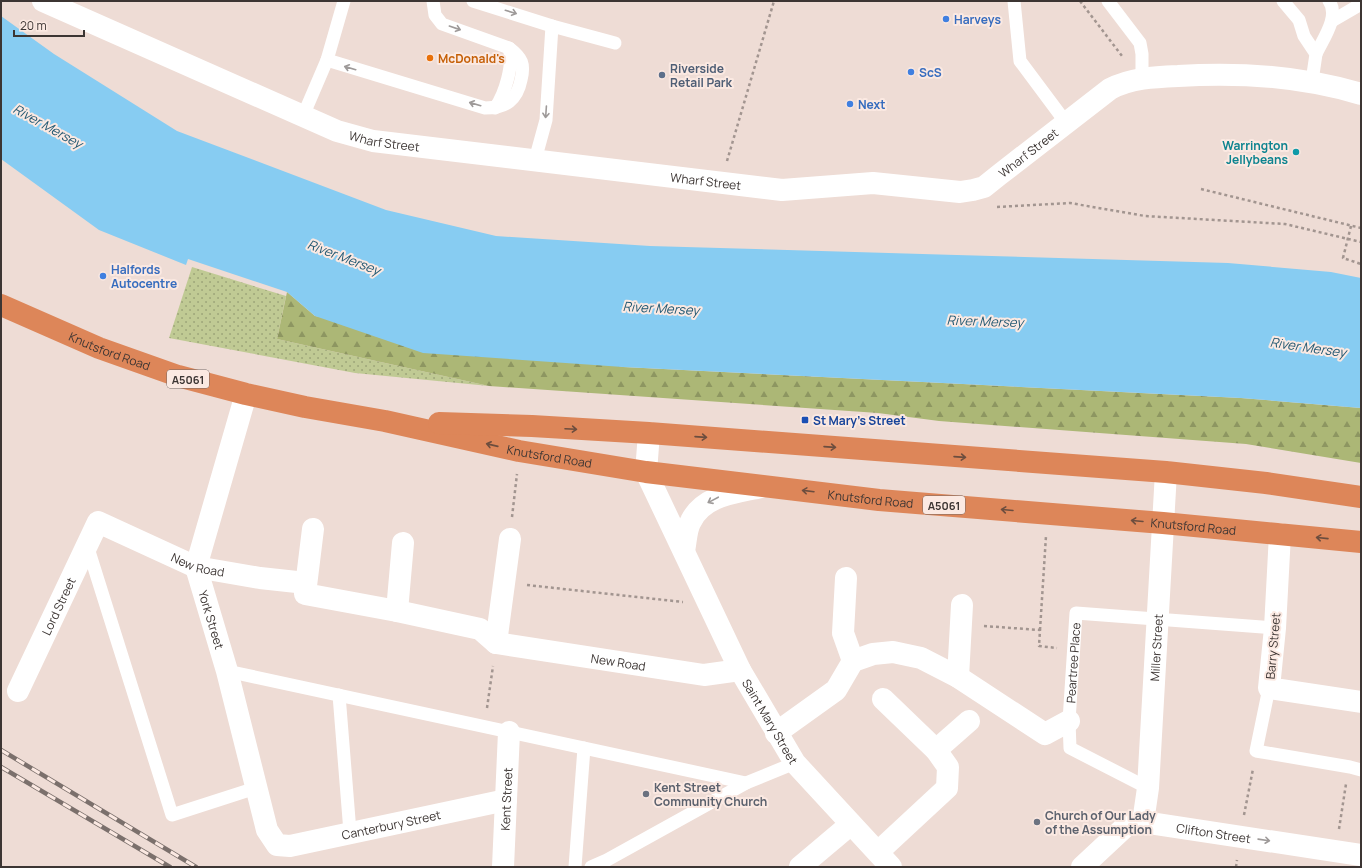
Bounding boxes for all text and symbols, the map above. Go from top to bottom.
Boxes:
one-way arrow [504,9,516,17]
place label: Harveys [954,11,1002,28]
scale bar [14,12,84,38]
marker: Harveys [941,14,951,24]
text: 20 m [20,17,47,34]
one-way arrow [448,25,460,33]
place label: McDonald's [438,50,505,67]
marker: McDonald's [425,53,435,63]
place label: Riverside Retail Park [670,60,733,91]
one-way arrow [344,64,357,71]
place label: ScS [919,64,942,81]
marker: ScS [906,67,916,77]
marker: Riverside Retail Park [657,70,667,80]
place label: Next [858,96,885,113]
marker: Next [845,99,855,109]
water label: River Mersey [10,100,88,153]
one-way arrow [469,100,482,107]
one-way arrow [543,105,550,118]
street label: Wharf Street [995,124,1062,181]
street label: Wharf Street [347,126,421,155]
place label: Warrington Jellybeans [1222,137,1288,168]
marker: Warrington Jellybeans [1291,147,1301,157]
street label: Wharf Street [669,168,742,194]
water label: River Mersey [305,235,385,280]
place label: Halfords Autocentre [111,261,177,292]
marker: Halfords Autocentre [98,271,108,281]
water label: River Mersey [622,297,702,319]
water label: River Mersey [946,311,1026,331]
street label: Knutsford Road [66,327,153,374]
water label: River Mersey [1269,333,1349,362]
road number: A5061 [167,370,209,388]
place label: St Mary's Street [813,412,906,429]
marker: St Mary's Street [800,415,810,425]
one-way arrow [564,425,577,432]
one-way arrow [694,434,707,441]
street label: Knutsford Road [505,440,593,471]
one-way arrow [485,441,498,449]
one-way arrow [824,444,837,451]
one-way arrow [953,453,966,460]
street label: Knutsford Road [827,485,914,511]
one-way arrow [802,488,815,495]
one-way arrow [707,496,719,504]
road number: A5061 [923,496,965,514]
one-way arrow [1001,507,1014,514]
street label: Knutsford Road [1150,514,1237,538]
one-way arrow [1131,517,1144,525]
one-way arrow [1316,534,1329,542]
street label: New Road [168,548,226,580]
street label: Lord Street [37,574,79,638]
street label: York Street [195,588,229,651]
street label: Barry Street [1262,612,1284,680]
street label: Miller Street [1146,613,1166,682]
street label: Peartree Place [1062,622,1084,704]
street label: New Road [590,649,647,674]
street label: Saint Mary Street [739,676,802,767]
street label: Kent Street [496,767,516,831]
place label: Kent Street Community Church [654,779,767,810]
marker: Kent Street Community Church [641,789,651,799]
street label: Canterbury Street [340,806,442,843]
place label: Church of Our Lady of the Assumption [1045,807,1156,838]
marker: Church of Our Lady of the Assumption [1032,817,1042,827]
street label: Clifton Street [1175,819,1252,847]
one-way arrow [1257,836,1270,844]

